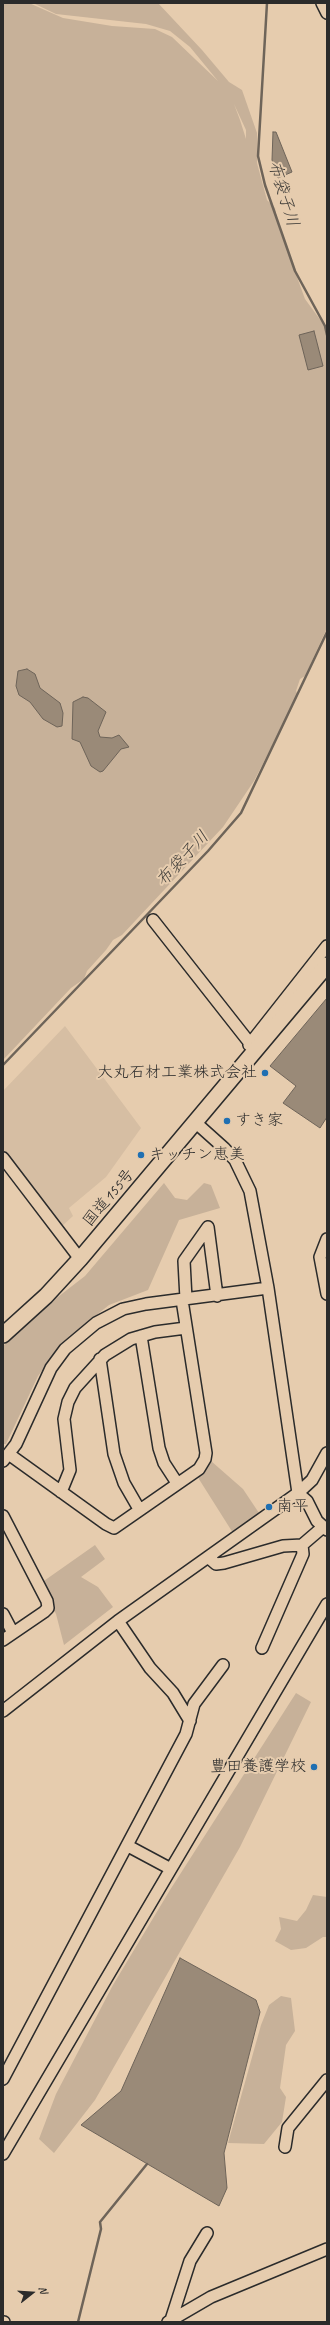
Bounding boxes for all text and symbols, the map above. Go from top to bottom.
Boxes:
water label: 布袋子川 [263,159,303,229]
water label: 布袋子川 [152,827,214,891]
place label: 大丸石材工業株式会社 [97,1063,257,1083]
marker: 大丸石材工業株式会社 [260,1068,270,1078]
place label: すき家 [235,1111,283,1131]
marker: すき家 [222,1116,232,1126]
place label: キッチン恵美 [149,1145,245,1165]
marker: キッチン恵美 [136,1150,146,1160]
street label: 国道155号 [79,1165,139,1231]
place label: 南平 [277,1497,309,1517]
marker: 南平 [264,1502,274,1512]
place label: 豊田養護学校 [210,1757,306,1777]
marker: 豊田養護学校 [309,1762,319,1772]
north arrow [12,2273,52,2313]
text: N [36,2284,51,2295]

